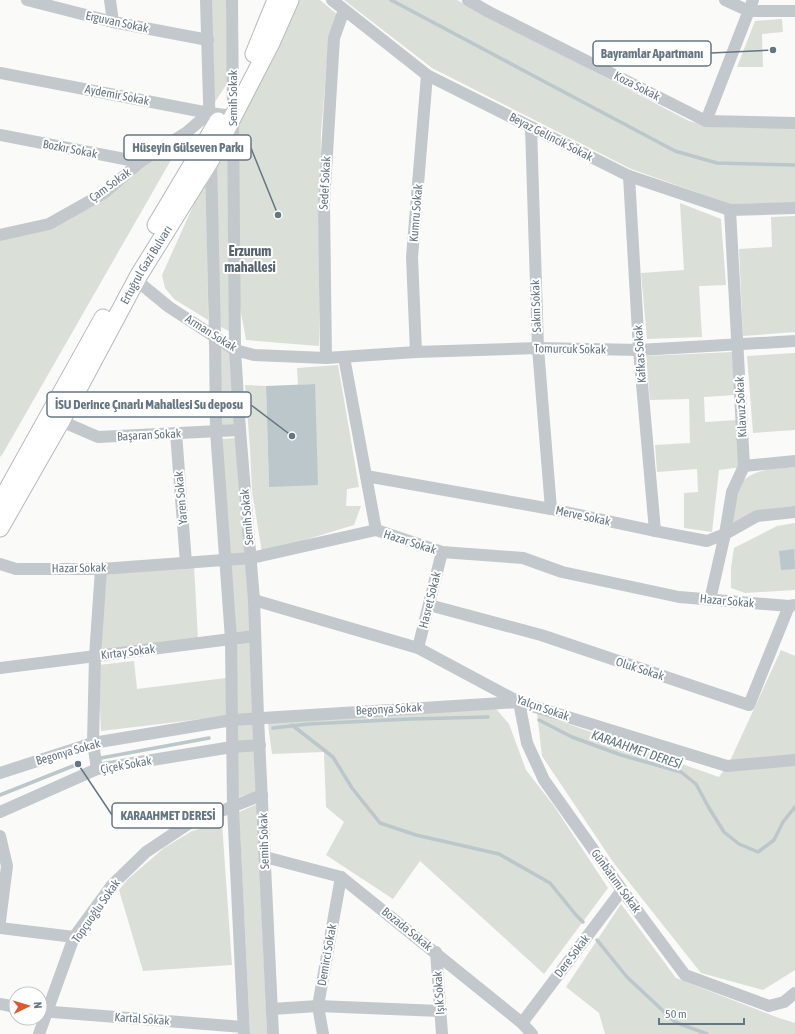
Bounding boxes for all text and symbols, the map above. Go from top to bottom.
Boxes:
street label: Erguvan Sokak [84,9,150,36]
callout: Bayramlar Apartmanı [593,41,711,66]
text: Bayramlar Apartmanı [601,46,703,61]
street label: Semih Sokak [226,69,240,126]
street label: Koza Sokak [612,69,663,104]
street label: Aydemir Sokak [84,82,151,108]
street label: Beyaz Gelincik Sokak [507,110,596,164]
callout: Hüseyin Gülseven Parkı [124,135,251,160]
street label: Bozkır Sokak [42,137,99,161]
text: Hüseyin Gülseven Parkı [132,140,244,155]
street label: Sedef Sokak [317,155,333,210]
street label: Çam Sokak [86,165,134,205]
street label: Kumru Sokak [406,183,426,242]
street label: Ertuğrul Gazi Bulvarı [118,223,175,307]
district label: Erzurum mahallesi [224,243,276,275]
street label: Sakın Sokak [528,279,544,333]
street label: Arman Sokak [183,312,240,355]
street label: Kafkas Sokak [631,324,649,383]
street label: Tomurcuk Sokak [534,341,607,357]
street label: Kılavuz Sokak [732,376,750,438]
callout: İSU Derince Çınarlı Mahallesi Su deposu [47,392,251,417]
text: İSU Derince Çınarlı Mahallesi Su deposu [55,397,243,412]
street label: Başaran Sokak [117,426,182,444]
street label: Yaren Sokak [172,470,190,525]
street label: Semih Sokak [238,488,256,546]
street label: Merve Sokak [554,503,612,529]
street label: Hazar Sokak [382,527,439,557]
street label: Hazar Sokak [52,561,107,575]
street label: Hasret Sokak [416,570,444,630]
street label: Hazar Sokak [699,592,755,610]
street label: Kırtay Sokak [100,642,157,662]
street label: Oluk Sokak [614,655,666,684]
street label: Yalçın Sokak [515,692,572,724]
street label: Begonya Sokak [355,700,423,718]
water label: KARAAHMET DERESİ [590,727,685,772]
street label: Begonya Sokak [34,736,103,768]
street label: Çiçek Sokak [99,753,153,776]
callout: KARAAHMET DERESİ [112,803,223,828]
text: KARAAHMET DERESİ [121,808,215,823]
street label: Semih Sokak [256,812,272,869]
street label: Günbatımı Sokak [588,846,644,916]
street label: Topçuoğlu Sokak [69,876,123,945]
street label: Bozada Sokak [379,904,436,954]
street label: Demirci Sokak [315,922,339,987]
street label: Dere Sokak [551,931,593,980]
street label: Işık Sokak [430,970,448,1015]
north arrow [8,986,48,1026]
scale bar [659,1000,744,1026]
text: N [32,1001,44,1009]
text: 50 m [665,1007,687,1021]
street label: Kartal Sokak [114,1010,171,1028]

